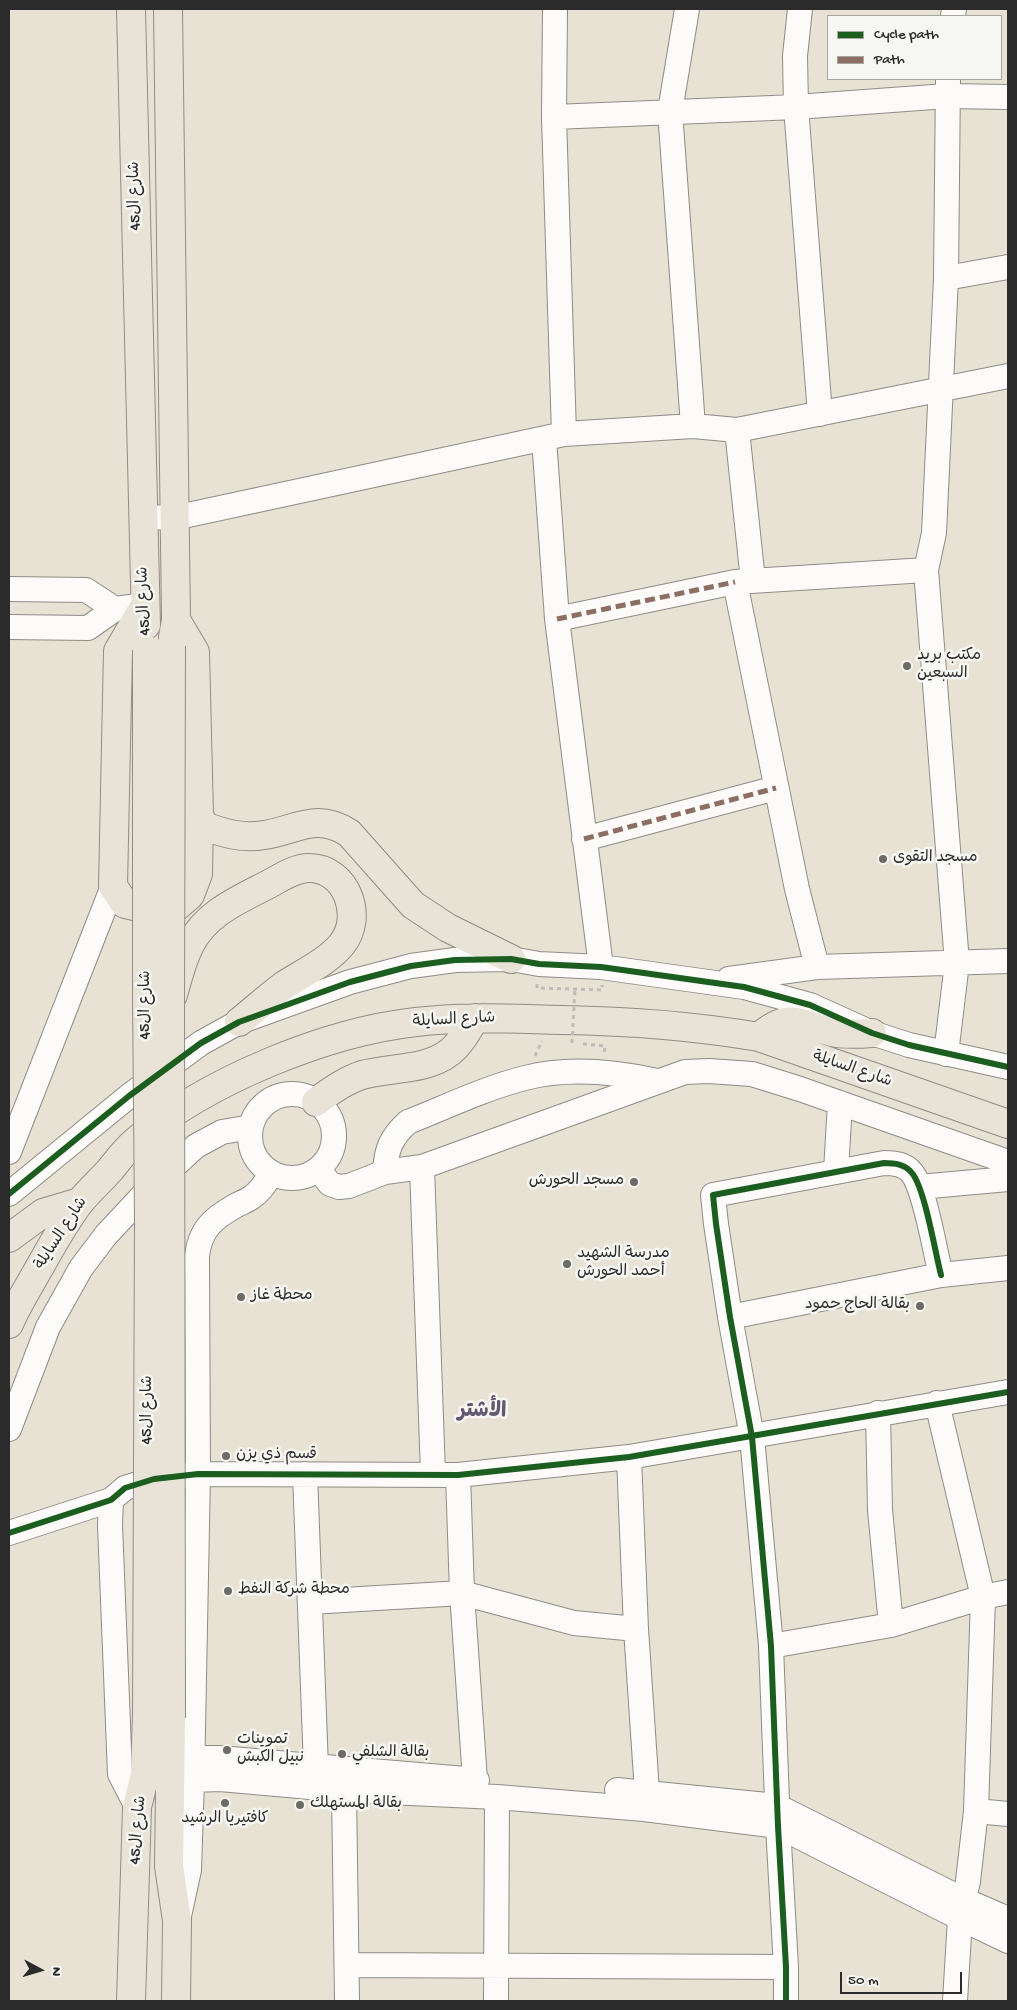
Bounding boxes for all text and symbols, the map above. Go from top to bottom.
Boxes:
legend [827,15,1002,80]
text: Cycle path [874,26,939,44]
text: Path [874,51,905,69]
street label: شارع ال45 [126,161,146,231]
street label: شارع ال45 [134,566,156,636]
place label: مكتب بريد السبعين [917,647,981,685]
marker: مكتب بريد السبعين [901,660,913,672]
place label: مسجد التقوى [893,849,978,869]
marker: مسجد التقوى [877,853,889,865]
street label: شارع ال45 [137,970,157,1040]
street label: شارع السايلة [412,1009,496,1033]
street label: شارع السايلة [810,1047,894,1093]
place label: مسجد الحورش [529,1172,624,1192]
marker: مسجد الحورش [628,1176,640,1188]
street label: شارع السايلة [31,1194,93,1274]
place label: مدرسة الشهيد أحمد الحورش [577,1245,670,1283]
marker: مدرسة الشهيد أحمد الحورش [561,1258,573,1270]
place label: محطة غاز [251,1287,313,1307]
marker: محطة غاز [235,1291,247,1303]
place label: بقالة الحاج حمود [805,1296,910,1316]
marker: بقالة الحاج حمود [914,1300,926,1312]
street label: شارع ال45 [139,1375,159,1445]
district label: الأشتر [458,1400,506,1426]
place label: قسم ذي يزن [236,1446,317,1466]
marker: قسم ذي يزن [220,1450,232,1462]
place label: محطة شركة النفط [238,1581,350,1601]
marker: محطة شركة النفط [222,1585,234,1597]
place label: تموينات نبيل الكبش [237,1731,304,1769]
marker: تموينات نبيل الكبش [221,1744,233,1756]
place label: بقالة الشلفي [352,1744,429,1764]
marker: بقالة الشلفي [336,1748,348,1760]
street label: شارع ال45 [126,1795,152,1865]
place label: بقالة المستهلك [310,1795,402,1815]
marker: كافتيريا الرشيد [219,1797,231,1809]
marker: بقالة المستهلك [294,1799,306,1811]
place label: كافتيريا الرشيد [181,1810,269,1830]
north arrow [15,1945,65,1995]
scale bar [842,1962,964,1994]
text: N [46,1966,64,1977]
text: 50 m [848,1972,879,1990]

